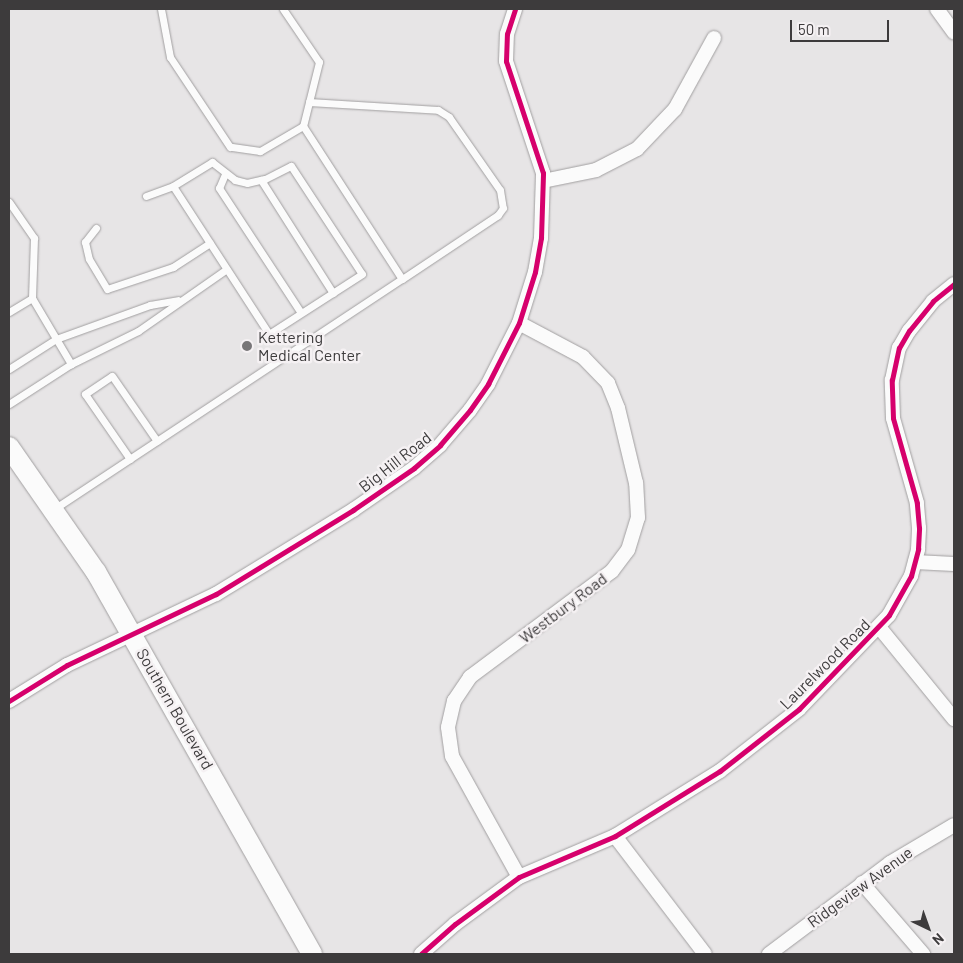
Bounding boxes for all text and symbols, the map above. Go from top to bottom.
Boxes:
scale bar [793,10,892,42]
text: 50 m [798,20,830,38]
place label: Kettering Medical Center [258,327,361,365]
marker: Kettering Medical Center [240,339,254,353]
street label: Big Hill Road [355,428,435,496]
street label: Westbury Road [515,569,611,647]
street label: Laurelwood Road [776,615,874,713]
street label: Southern Boulevard [133,645,217,773]
street label: Ridgeview Avenue [804,842,916,932]
north arrow [903,903,953,953]
text: N [929,930,948,949]

